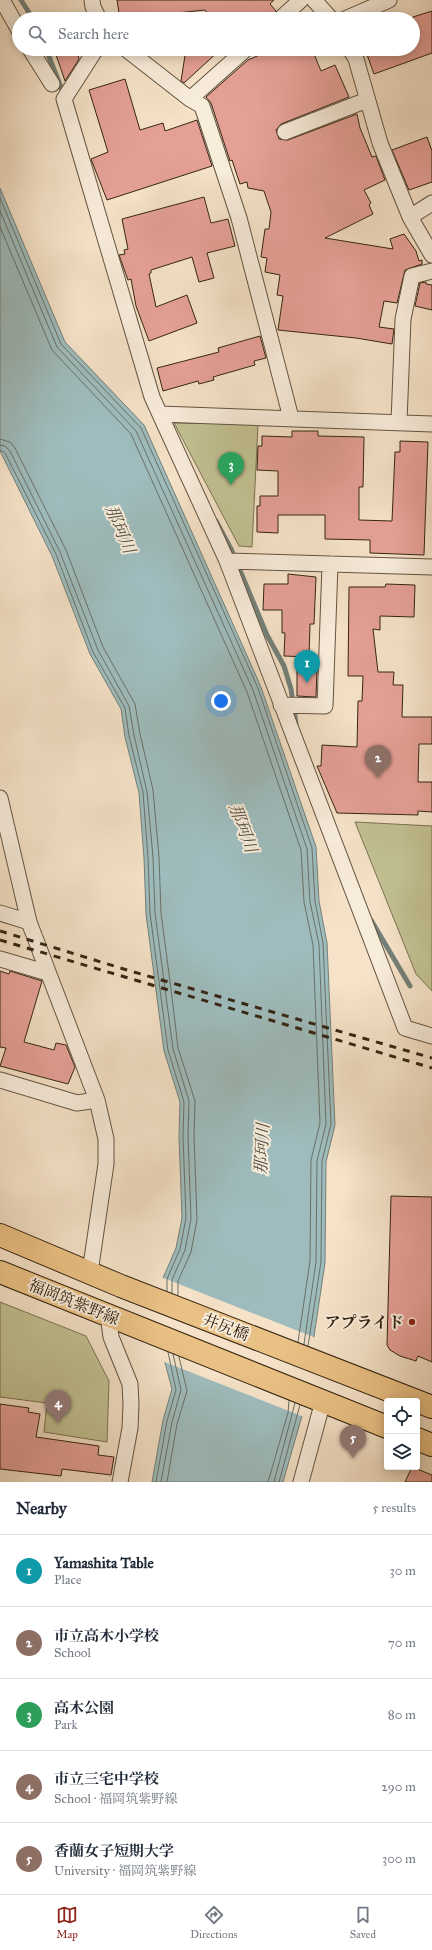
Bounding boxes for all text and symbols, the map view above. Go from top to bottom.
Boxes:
search box [12,12,420,56]
icon: search [26,23,48,45]
text: Search here [58,25,129,43]
pin: 3 [218,452,244,485]
water label: 那珂川 [100,501,140,558]
pin: 1 [294,650,320,683]
your location [211,691,231,711]
pin: 2 [365,745,391,778]
water label: 那珂川 [224,800,262,857]
water label: 那珂川 [250,1121,274,1175]
street label: 福岡筑紫野線 [26,1275,122,1329]
street label: 井尻橋 [200,1310,252,1344]
place label: アプライド [324,1313,404,1332]
marker: アプライド [407,1317,417,1327]
pin: 4 [45,1390,71,1423]
map controls [384,1398,420,1470]
button: locate [384,1398,420,1434]
pin: 5 [340,1425,366,1458]
button: layers [384,1434,420,1470]
text: Nearby [16,1498,67,1519]
text: 5 results [372,1500,416,1516]
text: Yamashita Table [54,1554,154,1572]
text: 1 [26,1563,32,1579]
text: 30 m [390,1563,416,1579]
text: Place [54,1572,81,1588]
text: 市立高木小学校 [54,1627,159,1645]
text: 2 [26,1635,32,1651]
text: 70 m [388,1635,416,1651]
text: School [54,1645,91,1661]
text: 高木公園 [54,1699,114,1717]
text: 3 [26,1707,32,1723]
text: 80 m [388,1707,416,1723]
text: Park [54,1717,78,1733]
text: 市立三宅中学校 [54,1770,159,1788]
text: 4 [25,1779,33,1795]
text: 290 m [381,1779,416,1795]
text: School · 福岡筑紫野線 [54,1791,177,1807]
text: 香蘭女子短期大学 [54,1842,174,1860]
text: 5 [26,1851,32,1867]
text: 300 m [382,1851,416,1867]
text: University · 福岡筑紫野線 [54,1863,196,1879]
tab: Map [56,1904,78,1941]
tab: Directions [190,1904,238,1941]
tab: Saved [350,1904,376,1941]

